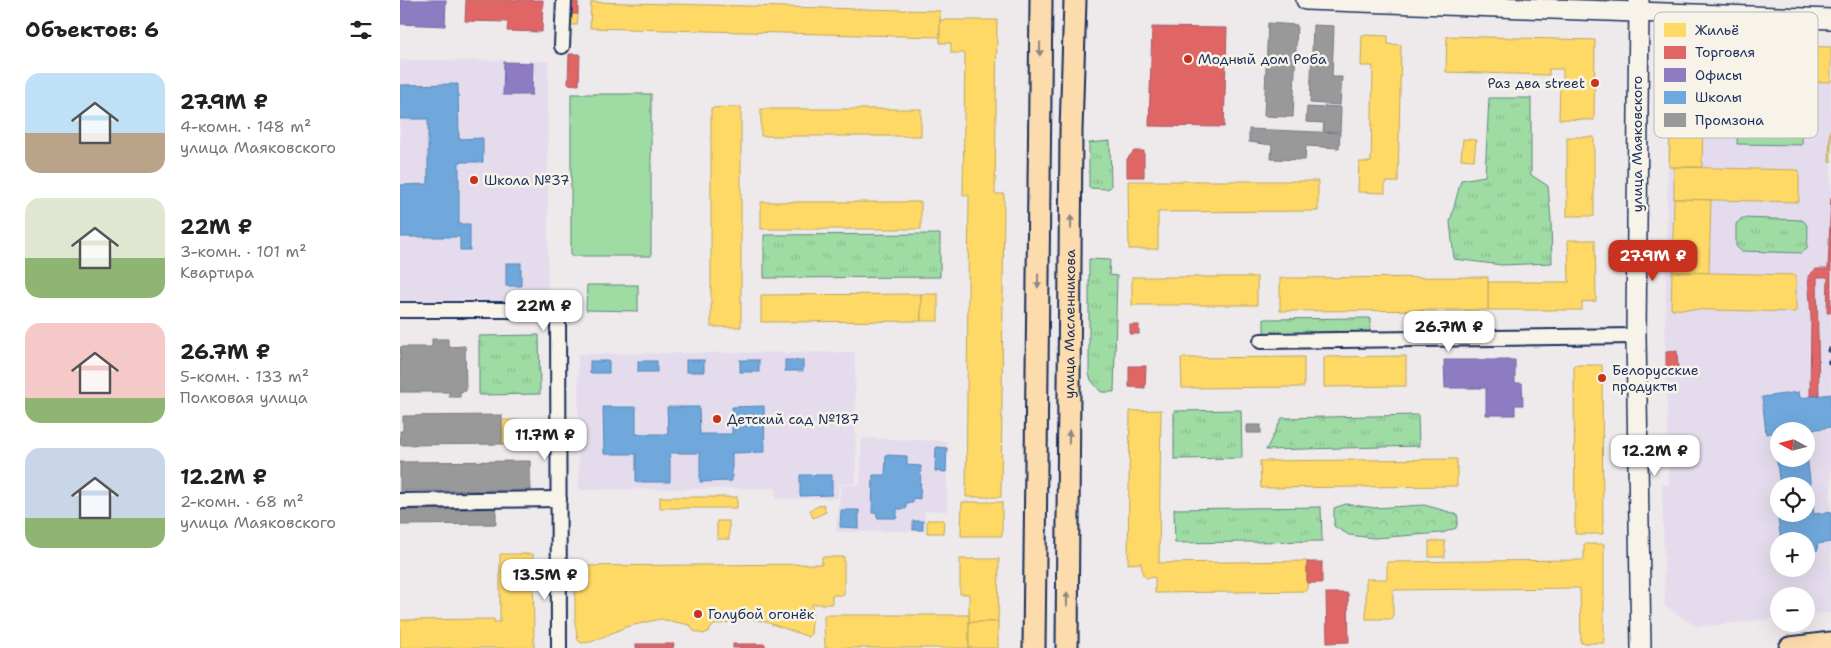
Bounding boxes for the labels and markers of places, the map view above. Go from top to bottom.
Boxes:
place label: Модный дом Роба [1198,50,1327,68]
marker: Модный дом Роба [1182,53,1194,65]
place label: Раз два street [1487,74,1585,92]
marker: Раз два street [1589,77,1601,89]
place label: Школа №37 [484,171,569,189]
marker: Школа №37 [468,174,480,186]
pin: 27.9M ₽ [1607,240,1699,282]
pin: 22M ₽ [509,290,579,332]
pin: 26.7M ₽ [1403,310,1495,353]
place label: Белорусские продукты [1612,361,1699,395]
marker: Белорусские продукты [1596,372,1608,384]
place label: Детский сад №187 [727,410,859,428]
marker: Детский сад №187 [711,413,723,425]
pin: 11.7M ₽ [499,418,591,461]
pin: 12.2M ₽ [1609,434,1701,477]
pin: 13.5M ₽ [499,558,591,601]
place label: Голубой огонёк [708,605,815,623]
marker: Голубой огонёк [692,608,704,620]

